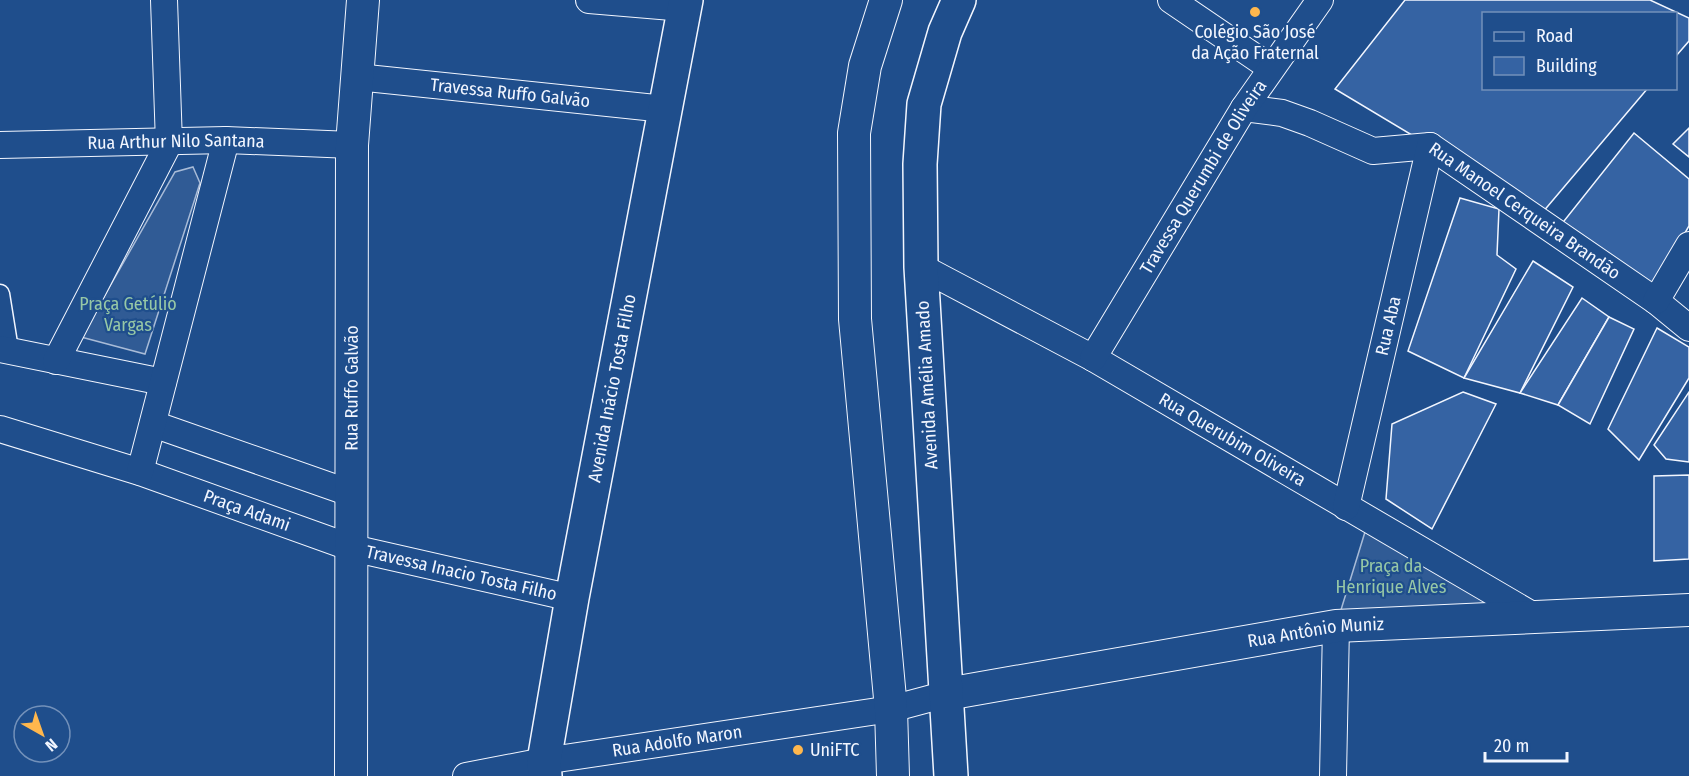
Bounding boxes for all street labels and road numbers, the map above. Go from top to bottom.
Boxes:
street label: Travessa Ruffo Galvão [429,74,591,112]
street label: Travessa Querumbi de Oliveira [1135,75,1271,278]
street label: Rua Arthur Nilo Santana [87,129,265,154]
street label: Rua Manoel Cerqueira Brandão [1425,138,1625,284]
street label: Avenida Inácio Tosta Filho [583,292,641,484]
street label: Rua Aba [1371,294,1406,358]
street label: Avenida Amélia Amado [912,300,942,470]
street label: Rua Ruffo Galvão [341,325,363,451]
street label: Rua Querubim Oliveira [1155,388,1310,491]
street label: Praça Adami [201,485,293,536]
street label: Travessa Inacio Tosta Filho [364,541,559,605]
street label: Rua Antônio Muniz [1246,613,1384,652]
street label: Rua Adolfo Maron [611,720,744,762]

